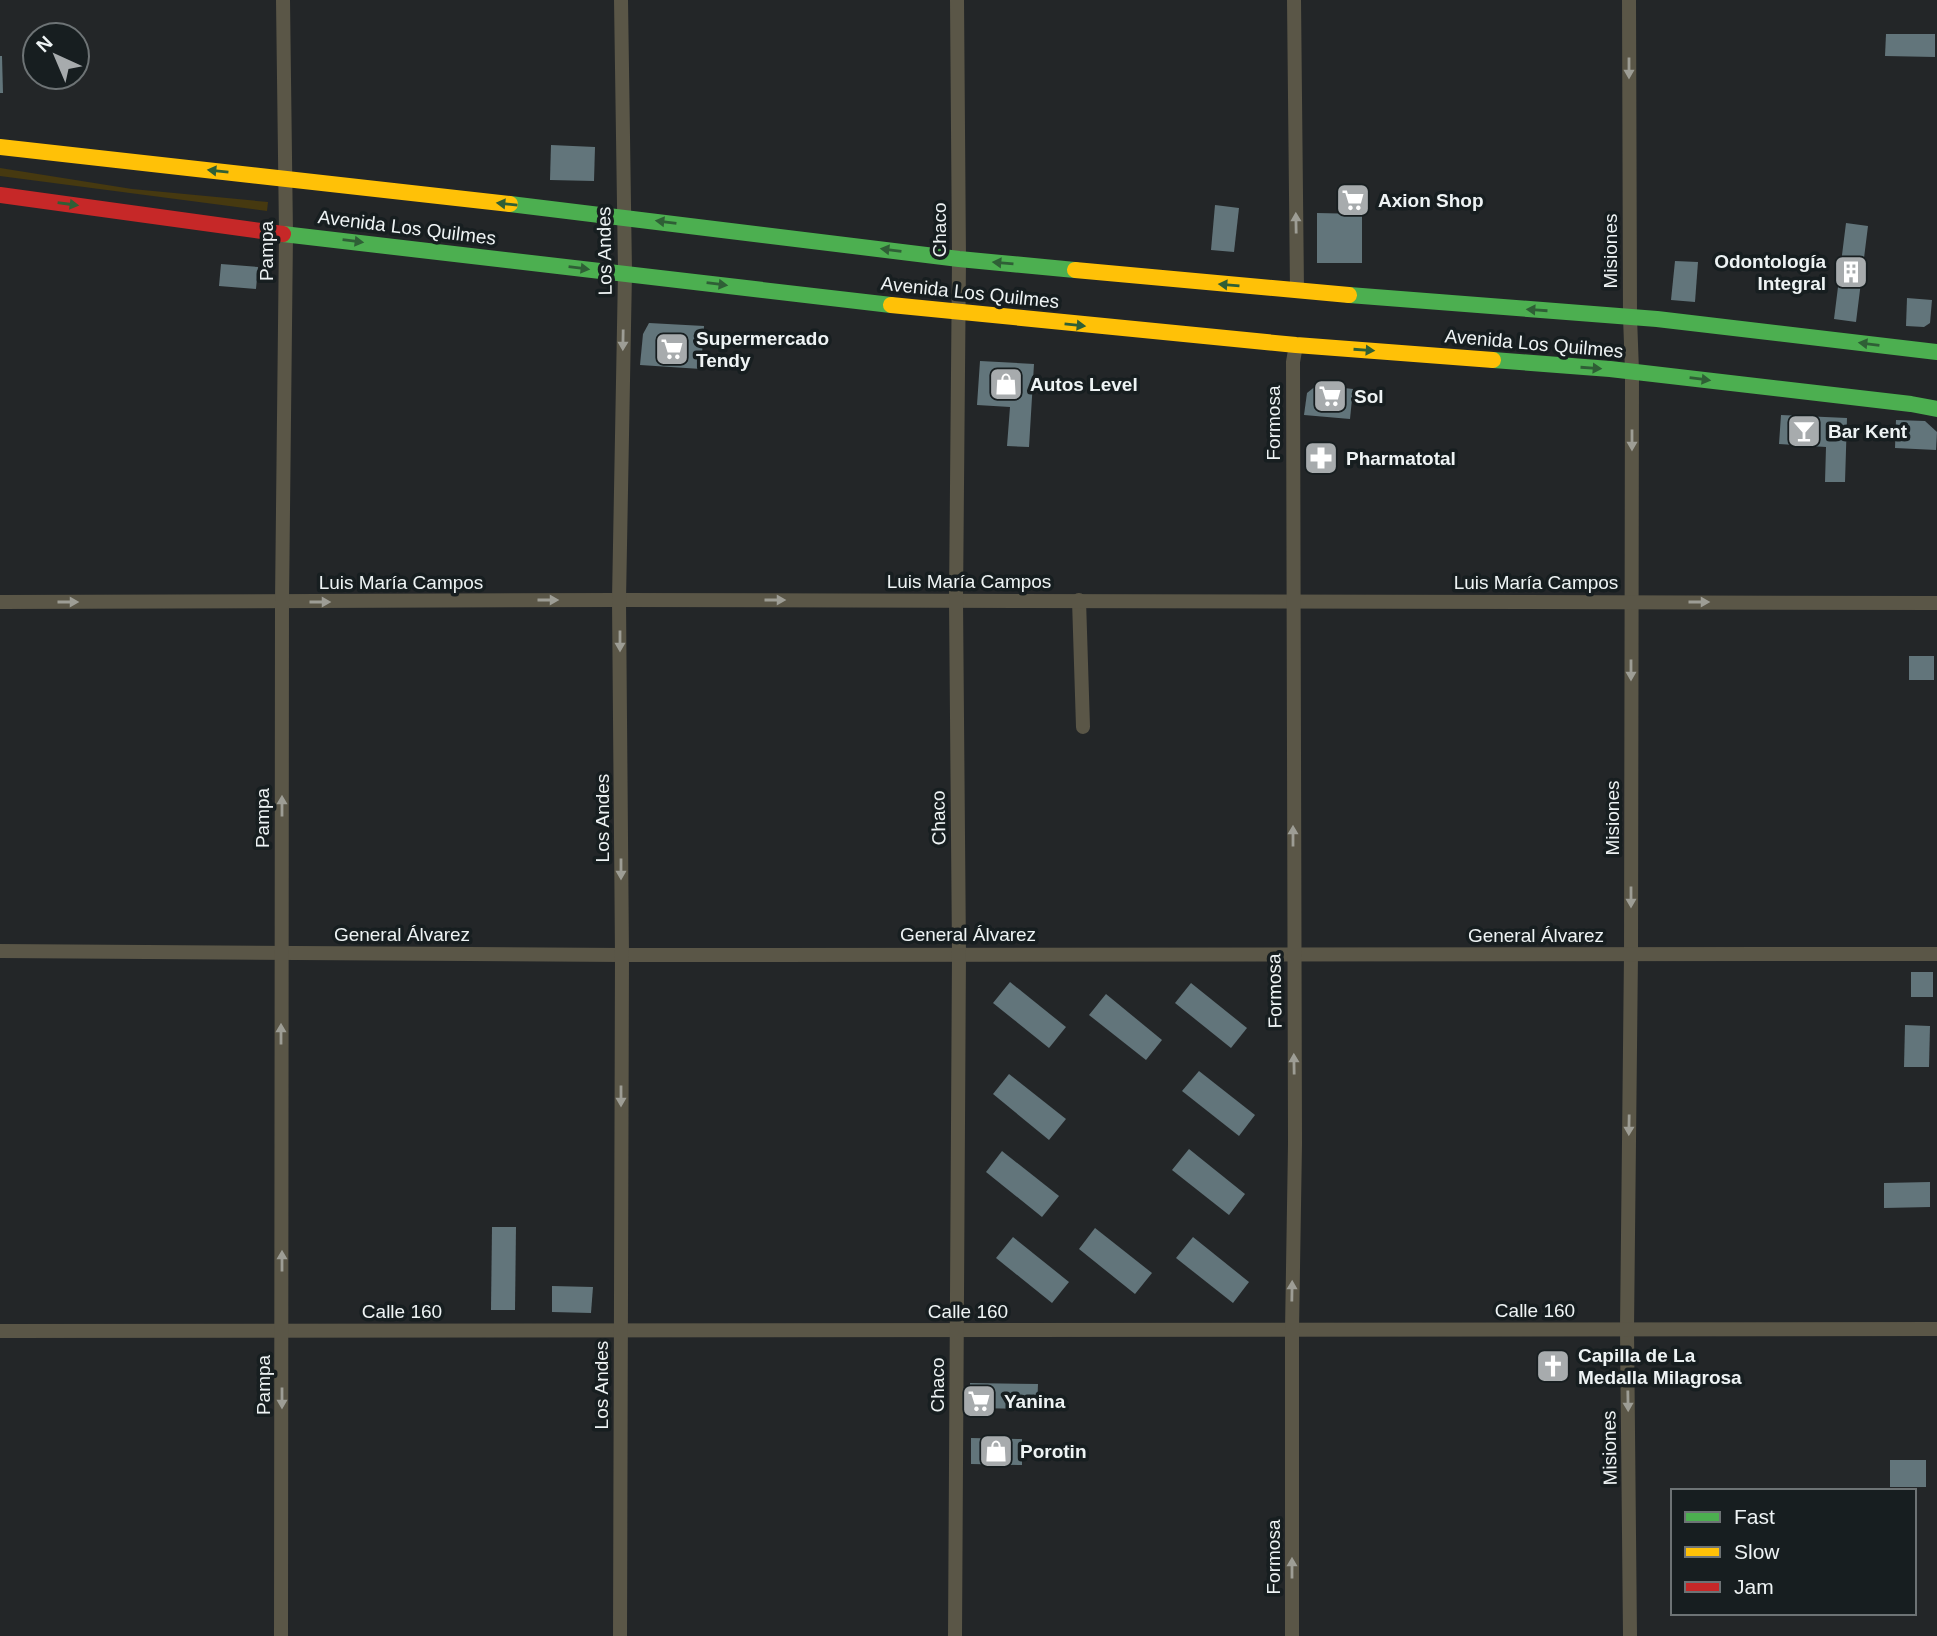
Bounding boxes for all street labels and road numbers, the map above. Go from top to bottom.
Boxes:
street label: Chaco [929,203,950,257]
street label: Avenida Los Quilmes [317,206,497,249]
street label: Los Andes [593,206,616,296]
street label: Misiones [1600,214,1621,288]
street label: Pampa [256,220,277,281]
street label: Avenida Los Quilmes [880,273,1060,312]
street label: Avenida Los Quilmes [1444,325,1624,362]
street label: Formosa [1263,385,1284,460]
street label: Luis María Campos [887,571,1051,592]
street label: Luis María Campos [319,572,483,593]
street label: Luis María Campos [1454,572,1618,593]
street label: Los Andes [592,774,613,862]
street label: Misiones [1602,781,1623,855]
street label: Pampa [252,787,273,848]
street label: Chaco [928,790,949,846]
street label: General Álvarez [334,924,470,945]
street label: General Álvarez [900,924,1036,945]
street label: General Álvarez [1468,925,1604,946]
street label: Formosa [1263,953,1286,1029]
street label: Calle 160 [1495,1300,1575,1321]
street label: Calle 160 [362,1301,442,1322]
street label: Calle 160 [928,1301,1008,1322]
street label: Los Andes [591,1341,612,1429]
street label: Pampa [253,1354,274,1415]
street label: Chaco [927,1358,948,1412]
street label: Misiones [1598,1410,1621,1486]
street label: Formosa [1263,1519,1284,1594]

